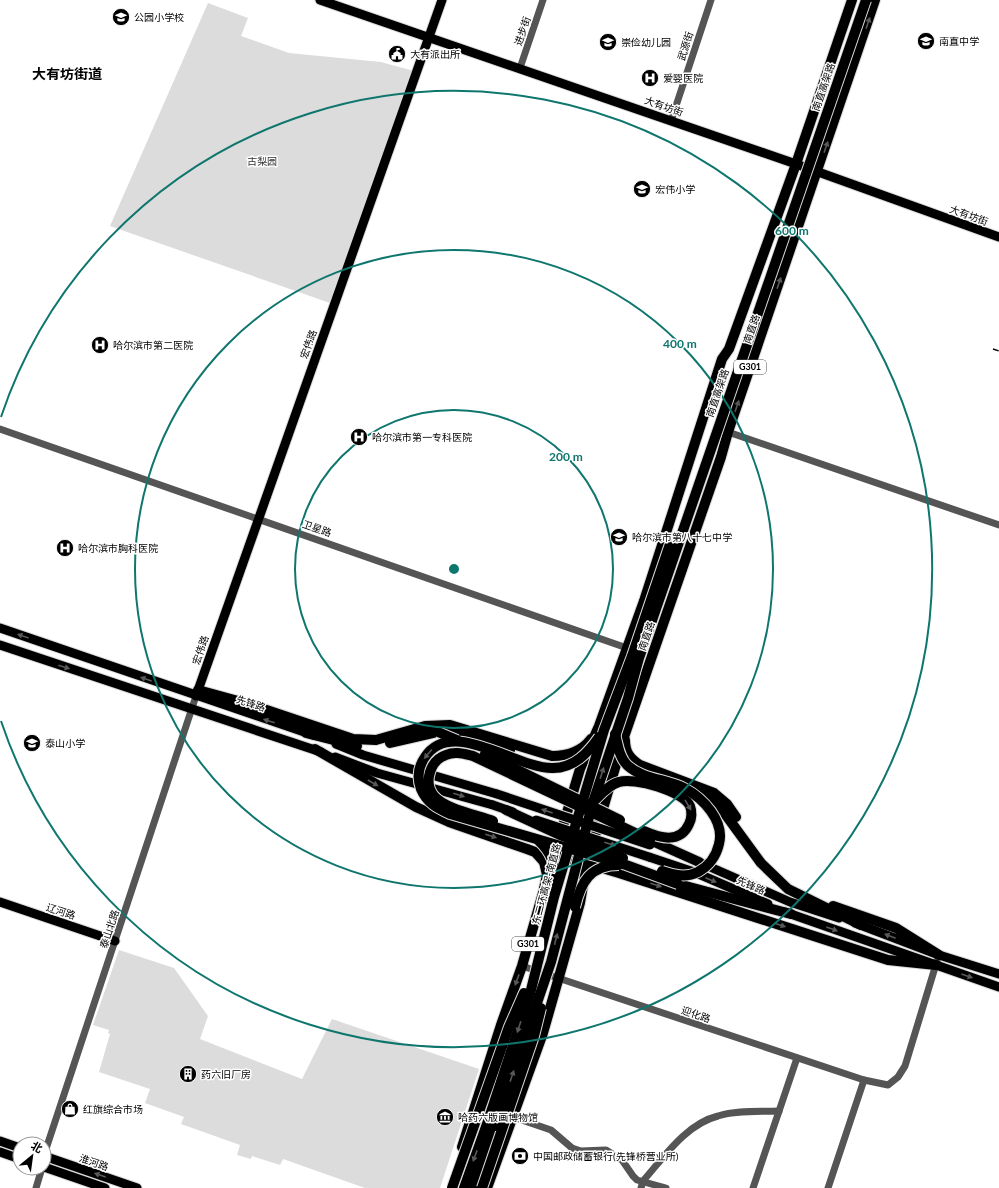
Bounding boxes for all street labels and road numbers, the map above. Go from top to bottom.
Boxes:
street label: 进步街 [511,15,533,47]
street label: 武源街 [675,30,695,62]
street label: 南直高架路 [809,61,837,113]
street label: 大有坊街 [643,94,685,118]
street label: 大有坊街 [948,203,990,227]
street label: 南直路 [740,313,762,345]
street label: 宏伟路 [297,328,319,360]
road number: G301 [734,360,766,374]
street label: 南直高架路 [703,367,731,419]
street label: 卫星路 [301,517,333,539]
street label: 南直路 [635,620,657,652]
street label: 宏伟路 [189,634,211,666]
street label: 先锋路 [235,693,267,713]
street label: 东二环高架-南直路 [529,842,563,926]
street label: 先锋路 [735,874,767,896]
street label: 辽河路 [45,901,77,921]
street label: 泰山北路 [97,908,121,950]
road number: G301 [512,937,544,951]
street label: 迎化路 [680,1003,712,1025]
street label: 淮河路 [78,1151,110,1173]

